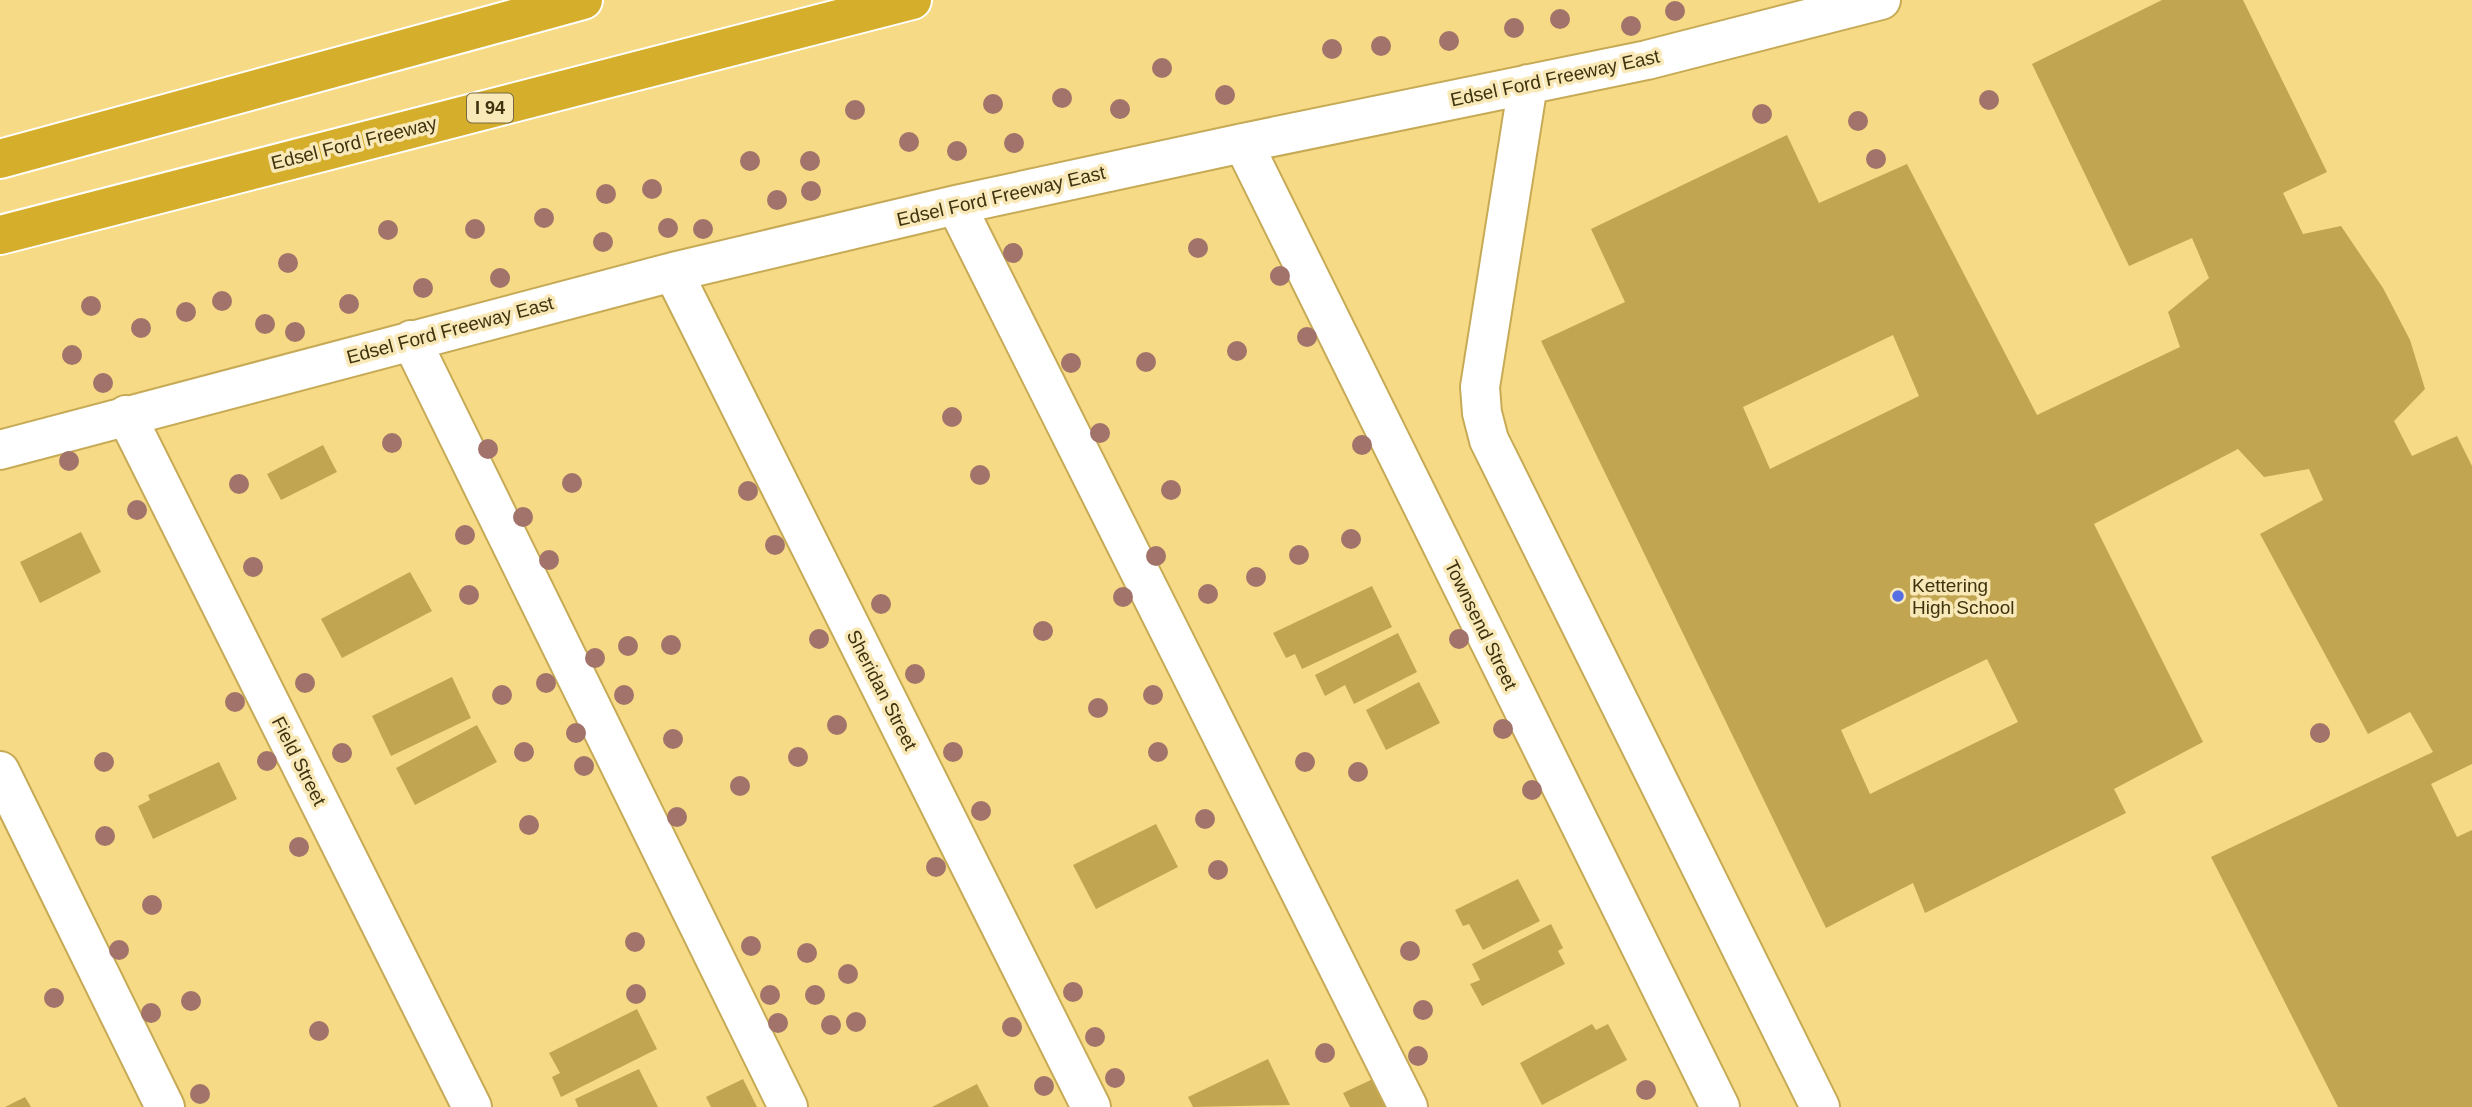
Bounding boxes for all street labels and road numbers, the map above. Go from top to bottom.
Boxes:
street label: Edsel Ford Freeway East [1448,45,1662,110]
road number: I 94 [467,94,513,122]
street label: Edsel Ford Freeway [269,112,439,174]
street label: Edsel Ford Freeway East [895,162,1108,230]
street label: Edsel Ford Freeway East [344,292,556,368]
street label: Townsend Street [1441,557,1522,694]
street label: Sheridan Street [843,626,922,754]
street label: Field Street [268,713,331,810]

